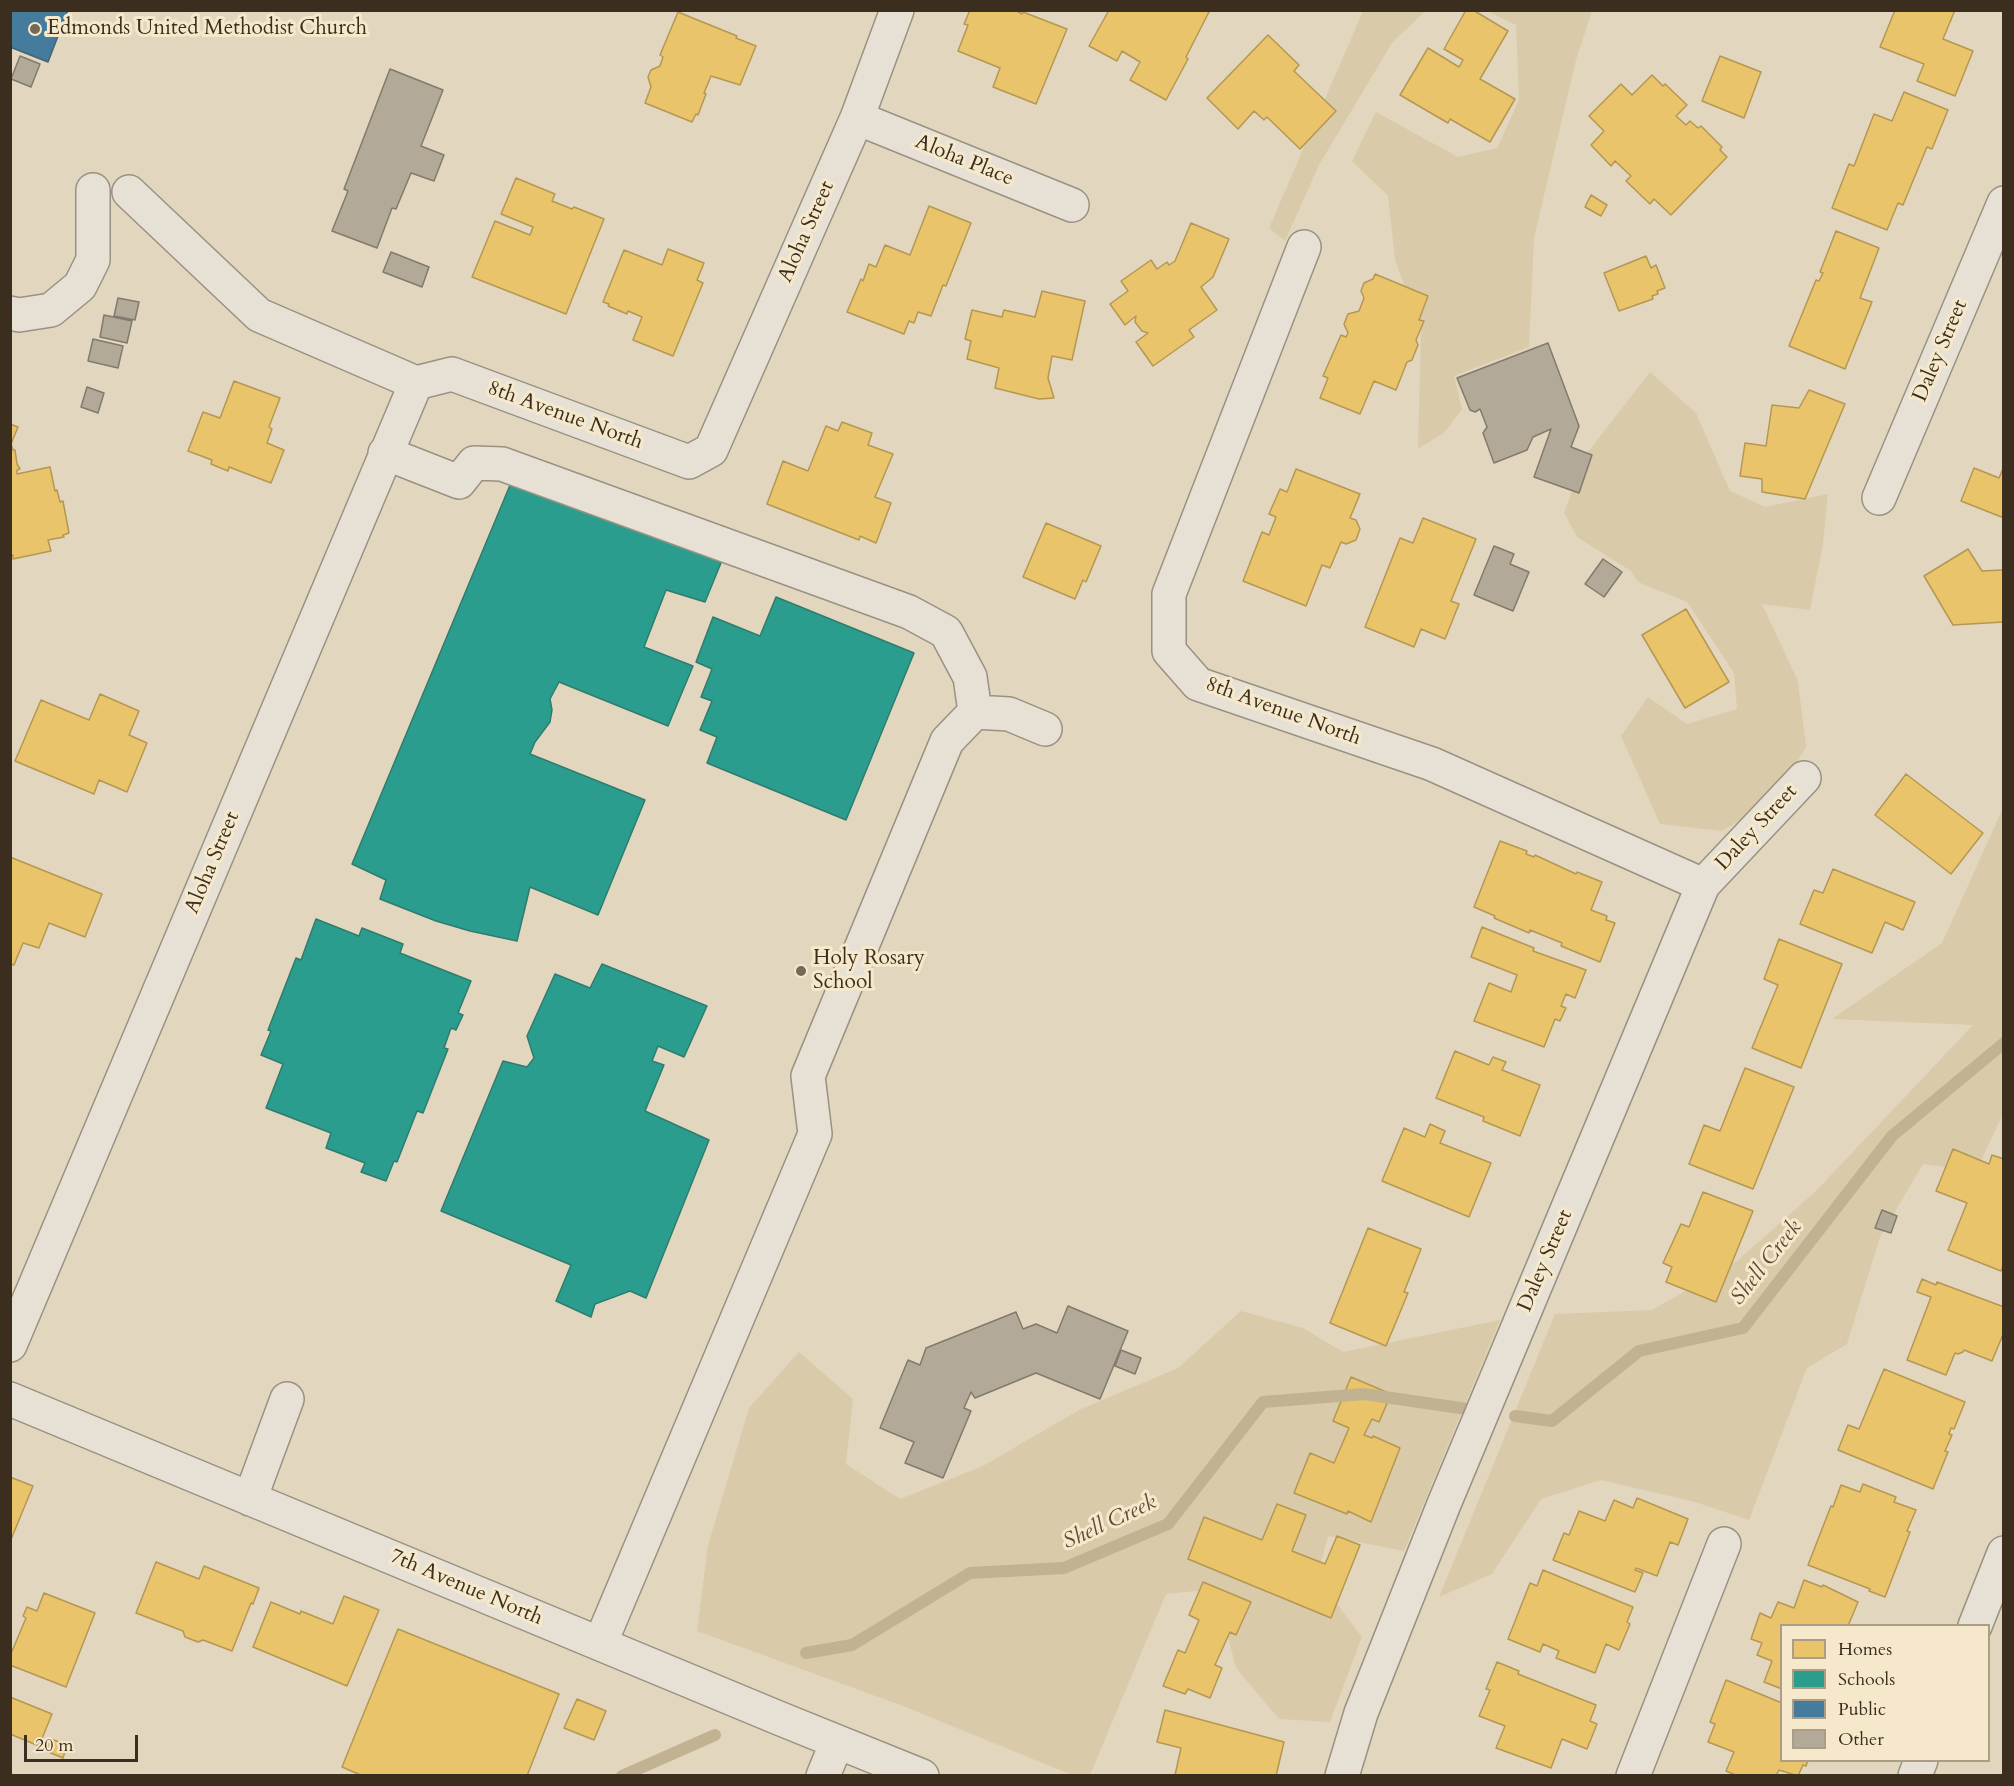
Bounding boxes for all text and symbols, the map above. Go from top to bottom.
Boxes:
place label: Edmonds United Methodist Church [47,16,367,42]
marker: Edmonds United Methodist Church [28,22,42,36]
street label: Aloha Place [911,130,1017,192]
street label: Aloha Street [773,177,841,287]
street label: Daley Street [1908,296,1974,406]
street label: 8th Avenue North [484,376,646,456]
street label: 8th Avenue North [1202,672,1364,752]
street label: Daley Street [1711,780,1803,876]
street label: Aloha Street [180,808,246,918]
place label: Holy Rosary School [813,946,925,996]
marker: Holy Rosary School [794,964,808,978]
street label: Daley Street [1513,1206,1579,1316]
water label: Shell Creek [1726,1215,1808,1311]
water label: Shell Creek [1059,1490,1161,1556]
street label: 7th Avenue North [386,1544,546,1632]
legend [1780,1624,1990,1762]
text: Homes [1838,1637,1892,1662]
text: Schools [1838,1667,1895,1692]
text: Public [1838,1697,1886,1722]
scale bar [27,1723,141,1761]
text: Other [1838,1727,1884,1752]
text: 20 m [35,1733,74,1758]

